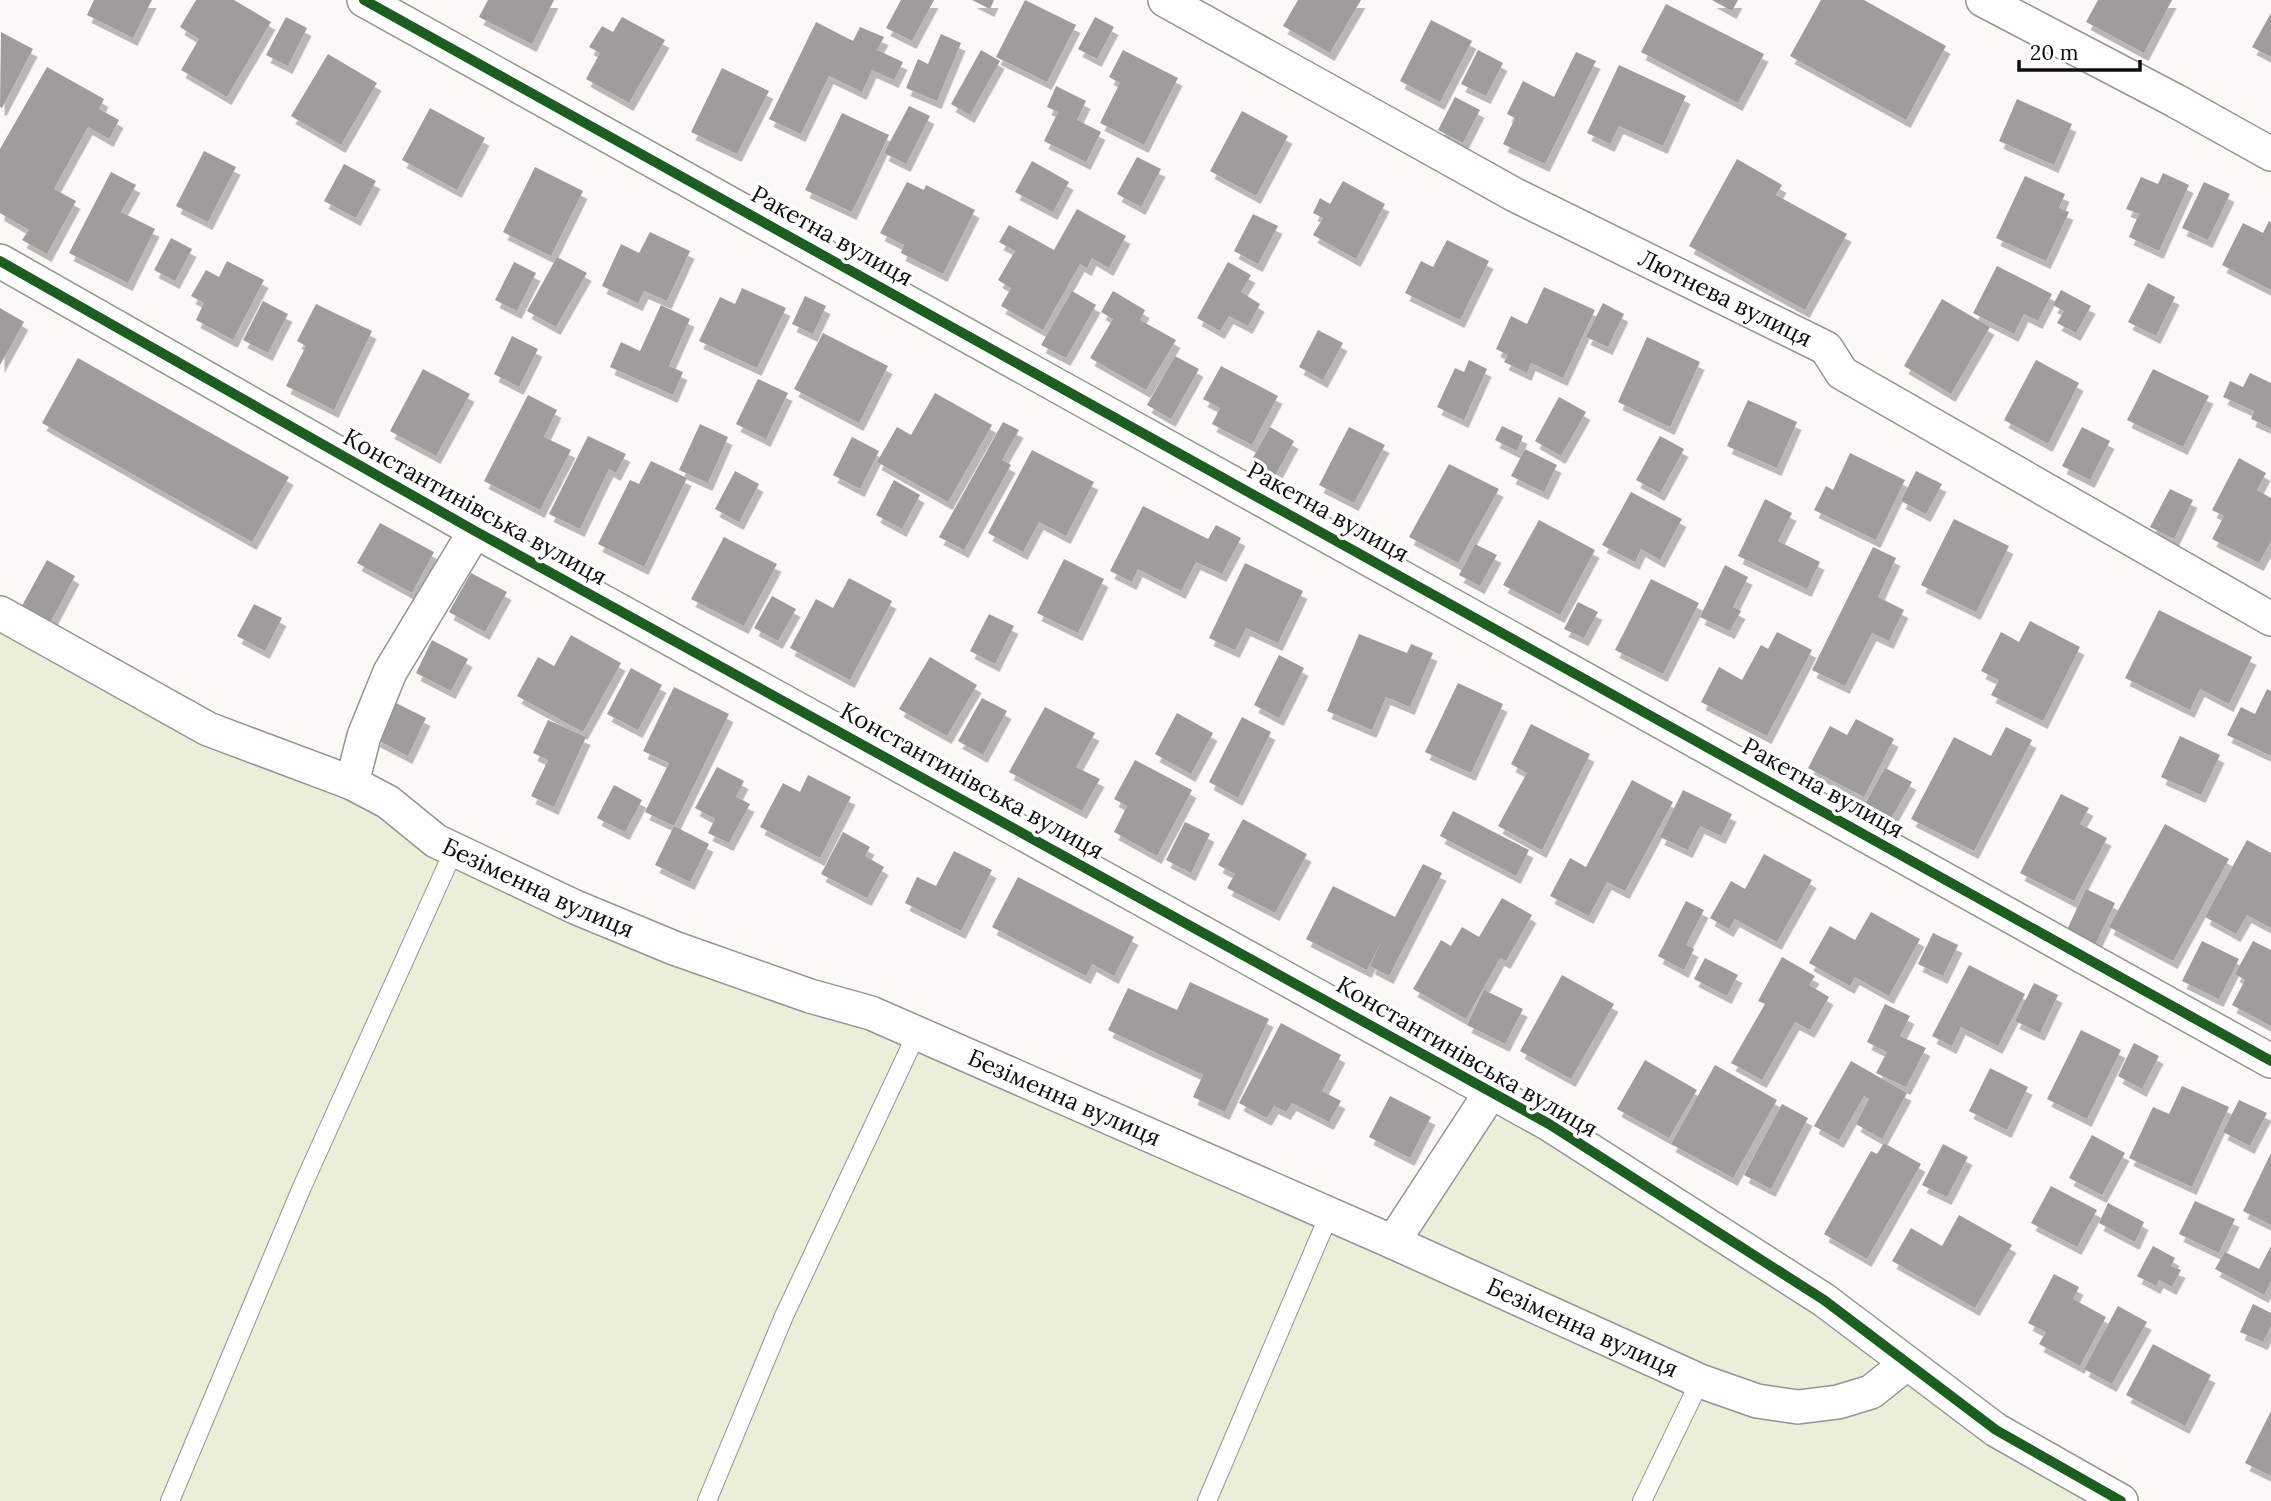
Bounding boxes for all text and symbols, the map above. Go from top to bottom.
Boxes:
scale bar [2019,28,2140,72]
text: 20 m [2030,39,2079,66]
street label: Ракетна вулиця [746,178,919,293]
street label: Лютнева вулиця [1634,242,1817,354]
street label: Константинівська вулиця [338,421,613,592]
street label: Ракетна вулиця [1242,454,1415,569]
street label: Константинівська вулиця [835,695,1110,866]
street label: Ракетна вулиця [1737,730,1910,845]
street label: Безіменна вулиця [438,830,639,945]
street label: Константинівська вулиця [1331,969,1604,1144]
street label: Безіменна вулиця [963,1041,1166,1153]
street label: Безіменна вулиця [1482,1270,1683,1384]

